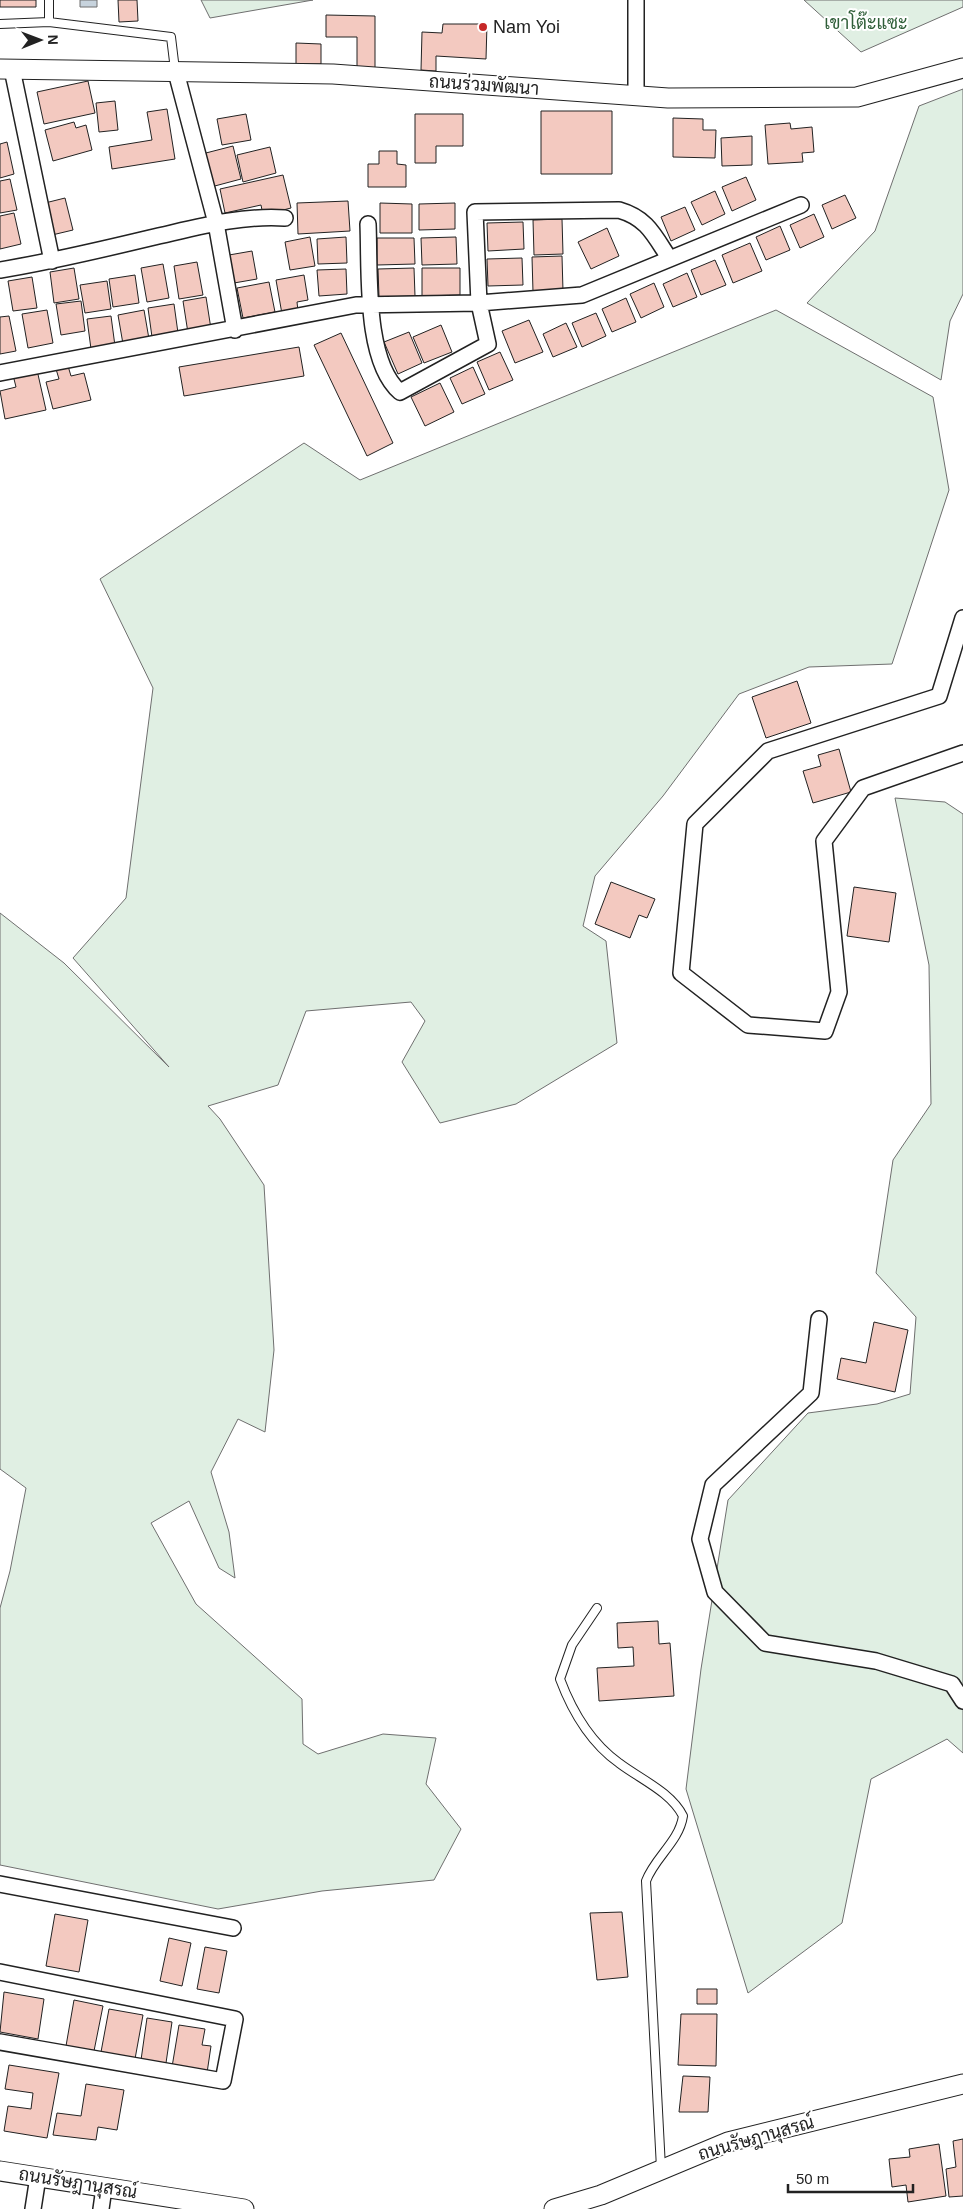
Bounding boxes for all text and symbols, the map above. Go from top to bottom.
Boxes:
park label: เขาโต๊ะแซะ [824,10,908,33]
north arrow [15,15,65,65]
place label: Nam Yoi [493,17,560,37]
marker: Nam Yoi [477,21,489,33]
text: N [45,35,61,45]
street label: ถนนร่วมพัฒนา [428,69,540,99]
street label: ถนนรัษฎานุสรณ์ [695,2109,817,2166]
street label: ถนนรัษฎานุสรณ์ [17,2161,139,2204]
scale bar [788,2162,913,2194]
text: 50 m [796,2170,829,2187]

